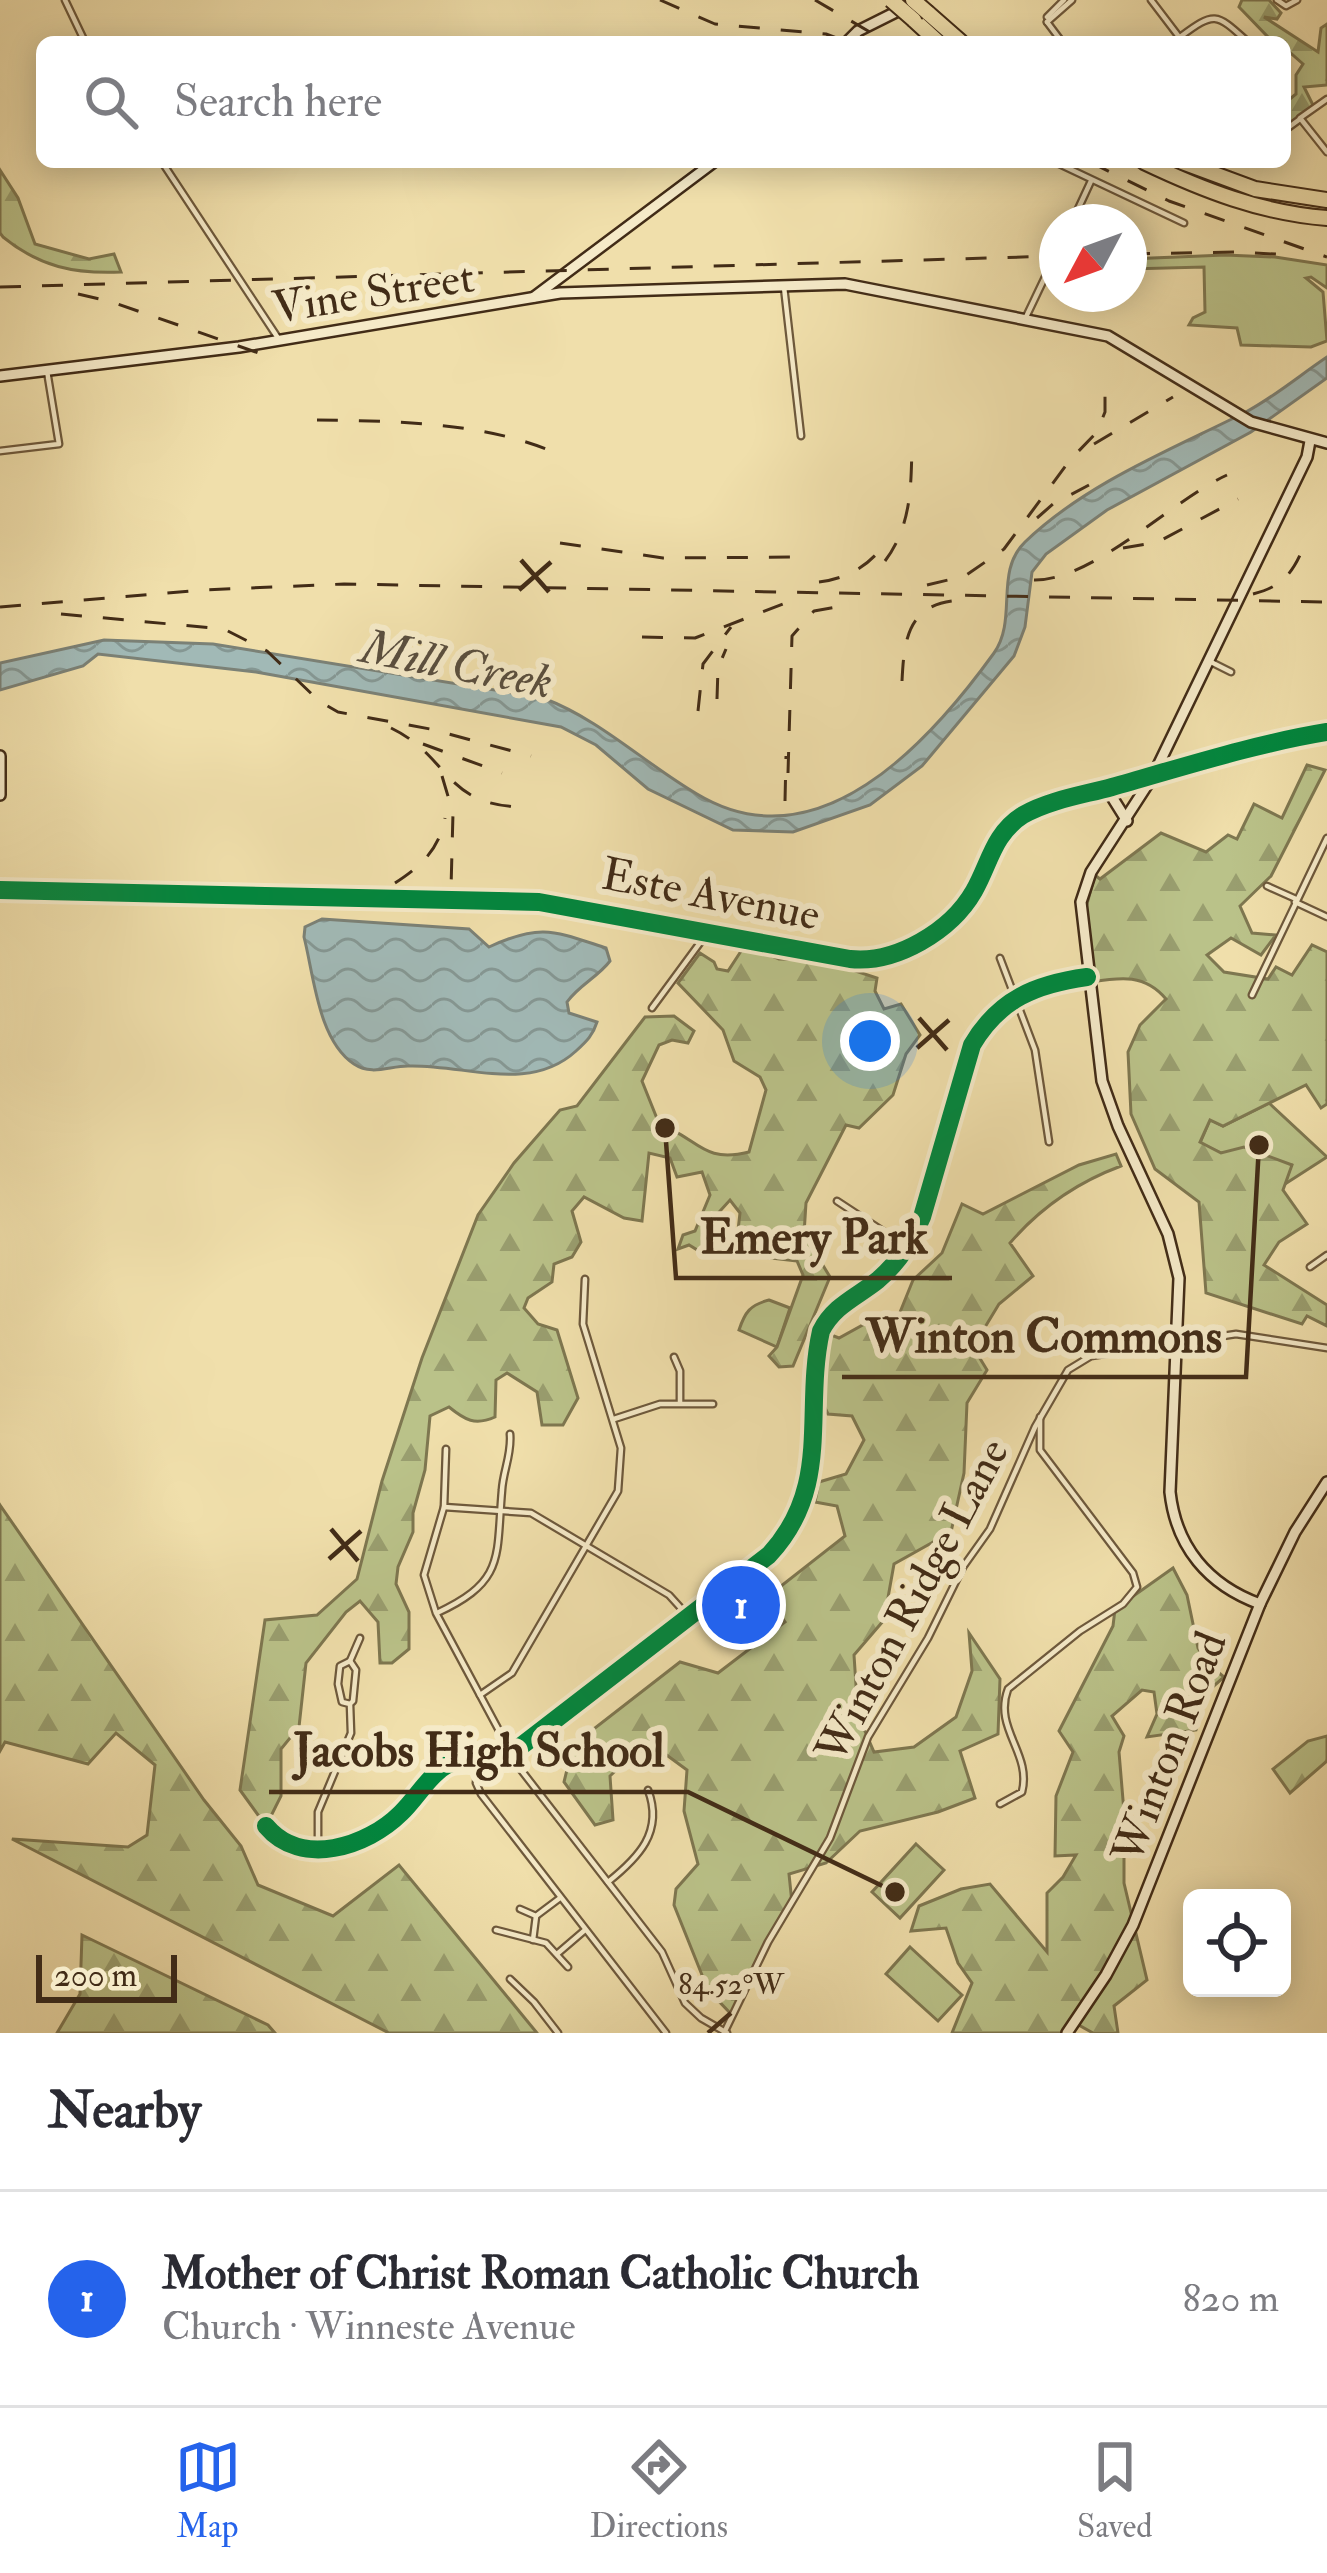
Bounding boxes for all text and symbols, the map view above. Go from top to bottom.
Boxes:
search box [36,36,1291,168]
icon: search [78,69,144,135]
text: Search here [174,74,382,130]
north arrow [1039,204,1147,312]
street label: Vine Street [268,249,478,337]
water label: Mill Creek [353,616,558,713]
street label: Este Avenue [597,846,824,944]
your location [840,1011,900,1071]
callout: Emery Park [676,1194,952,1278]
text: Emery Park [700,1208,929,1268]
callout: Winton Commons [842,1293,1246,1377]
text: Winton Commons [865,1307,1222,1367]
street label: Winton Ridge Lane [803,1429,1022,1774]
pin: 1 [702,1560,780,1650]
street label: Winton Road [1100,1624,1240,1872]
callout: Jacobs High School [269,1708,688,1792]
text: Jacobs High School [291,1721,665,1781]
map controls [1183,1889,1291,1997]
button: locate [1183,1889,1291,1997]
scale bar [36,1949,177,2002]
text: 200 m [54,1955,137,1996]
text: 84.52°W [678,1966,785,2003]
text: Nearby [48,2079,201,2143]
text: Mother of Christ Roman Catholic Church [162,2246,919,2302]
text: 1 [80,2274,94,2323]
text: 820 m [1182,2274,1279,2323]
text: Church · Winneste Avenue [162,2302,576,2351]
tab: Map [175,2434,241,2547]
tab: Directions [590,2434,728,2547]
tab: Saved [1077,2434,1152,2547]

